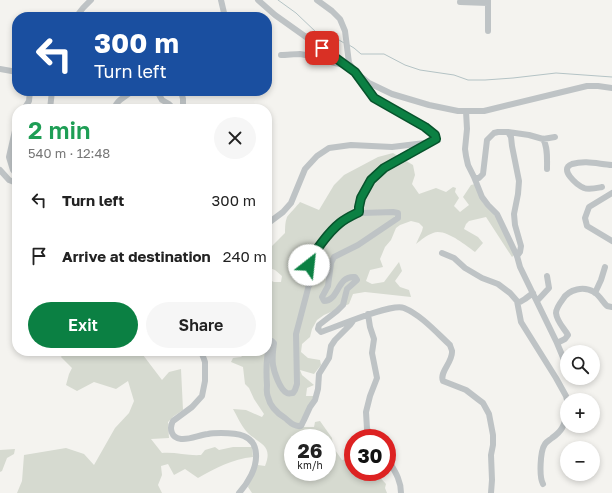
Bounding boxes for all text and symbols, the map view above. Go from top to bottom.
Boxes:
text: 300 m [94,26,179,59]
icon: left [28,28,80,80]
pin [305,31,339,65]
icon: arrive [311,37,333,59]
text: Turn left [94,60,167,82]
text: 2 min [28,115,90,144]
button: close [214,117,256,159]
text: 540 m · 12:48 [28,145,110,161]
icon: left [28,189,50,211]
text: Turn left [62,191,124,209]
text: 300 m [212,191,256,209]
position arrow [288,244,330,286]
icon: arrive [28,245,50,267]
text: Arrive at destination [62,247,211,265]
text: 240 m [223,247,267,265]
button: Exit [28,302,138,348]
button: Share [146,302,256,348]
map controls [560,345,600,481]
button: search [560,345,600,385]
button: + [560,393,600,433]
speed limit sign: 30 [344,429,396,481]
text: 26 [298,438,322,462]
button: − [560,441,600,481]
text: km/h [297,459,323,471]

